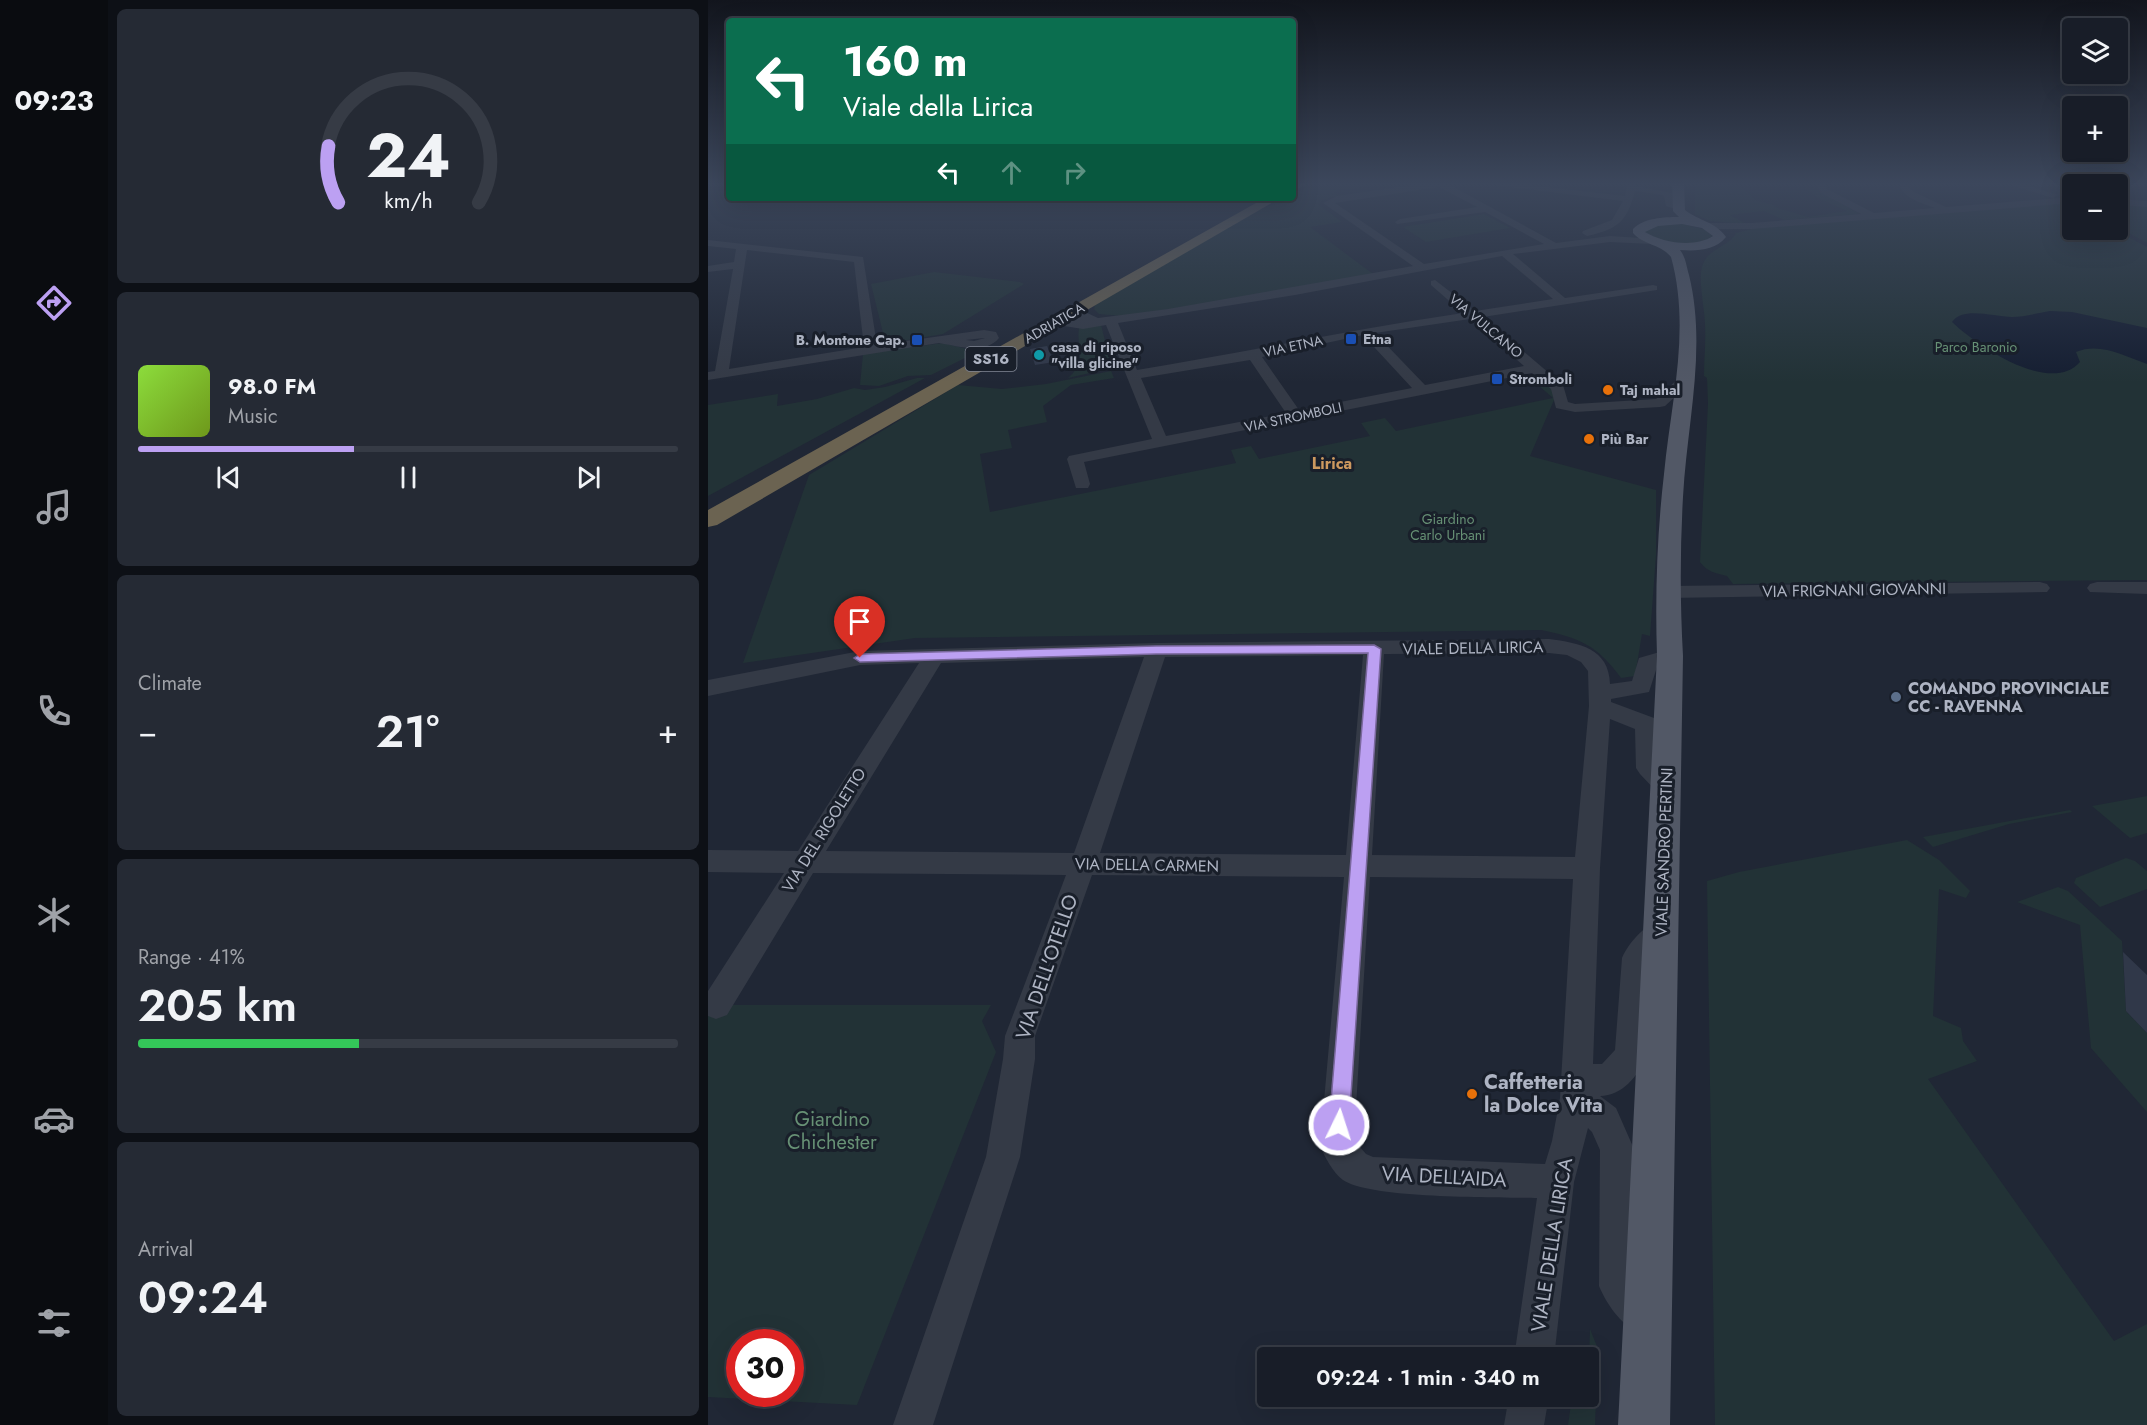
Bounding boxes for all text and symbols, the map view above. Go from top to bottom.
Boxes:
map controls [2062,18,2128,240]
button: layers [2062,18,2128,84]
text: 160 m [843,31,967,92]
icon: left [744,42,822,120]
text: 09:23 [14,81,94,120]
text: Viale della Lirica [843,87,1033,126]
button: + [2062,96,2128,162]
text: 24 [366,110,450,200]
icon: left [932,156,965,189]
icon: ahead [995,156,1028,189]
icon: right [1058,156,1091,189]
button: − [2062,174,2128,240]
text: km/h [384,185,432,216]
icon: directions [33,282,75,324]
street label: VIA VULCANO [1445,289,1527,363]
street label: ADRIATICA [1020,297,1089,348]
place label: Etna [1363,329,1392,349]
place label: B. Montone Cap. [796,330,905,350]
street label: VIA ETNA [1261,330,1325,362]
marker: Etna [1344,332,1358,346]
marker: B. Montone Cap. [910,333,924,347]
place label: casa di riposo "villa glicine" [1051,337,1141,373]
park label: Parco Baronio [1935,337,2018,357]
road number: SS16 [966,347,1016,371]
marker: casa di riposo "villa glicine" [1032,348,1046,362]
place label: Stromboli [1509,369,1572,389]
text: 98.0 FM [228,370,316,402]
marker: Stromboli [1490,372,1504,386]
place label: Taj mahal [1620,380,1680,400]
marker: Taj mahal [1601,383,1615,397]
street label: VIA STROMBOLI [1242,397,1344,437]
text: Music [228,402,278,431]
place label: Più Bar [1601,429,1649,449]
marker: Più Bar [1582,432,1596,446]
district label: Lirica [1312,452,1352,475]
icon: previous [212,461,245,494]
icon: pause [392,461,425,494]
icon: next [572,461,605,494]
icon: music [33,486,75,528]
park label: Giardino Carlo Urbani [1410,509,1486,545]
street label: VIA FRIGNANI GIOVANNI [1762,577,1946,603]
pin [834,596,885,658]
icon: arrive [843,605,876,638]
street label: VIALE DELLA LIRICA [1402,635,1544,661]
text: Climate [138,669,202,698]
place label: COMANDO PROVINCIALE CC - RAVENNA [1908,677,2110,718]
icon: phone [33,690,75,732]
marker: COMANDO PROVINCIALE CC - RAVENNA [1889,690,1903,704]
text: 21° [376,699,439,764]
text: − [138,708,157,755]
text: + [658,708,678,755]
street label: VIA DEL RIGOLETTO [776,763,872,897]
street label: VIALE SANDRO PERTINI [1650,767,1678,937]
street label: VIA DELLA CARMEN [1075,852,1219,878]
street label: VIA DELL'OTELLO [1009,890,1085,1044]
icon: climate [33,894,75,936]
text: Range · 41% [138,943,245,972]
text: 205 km [138,973,297,1038]
place label: Caffetteria la Dolce Vita [1484,1068,1603,1120]
marker: Caffetteria la Dolce Vita [1465,1087,1479,1101]
position arrow [1307,1093,1371,1157]
icon: car [33,1098,75,1140]
park label: Giardino Chichester [787,1105,877,1157]
street label: VIALE DELLA LIRICA [1524,1155,1580,1334]
street label: VIA DELL'AIDA [1381,1159,1508,1195]
text: Arrival [138,1235,193,1264]
text: 09:24 [138,1265,268,1330]
icon: filters [33,1302,75,1344]
speed limit sign: 30 [726,1329,804,1407]
text: 09:24 · 1 min · 340 m [1316,1361,1540,1393]

